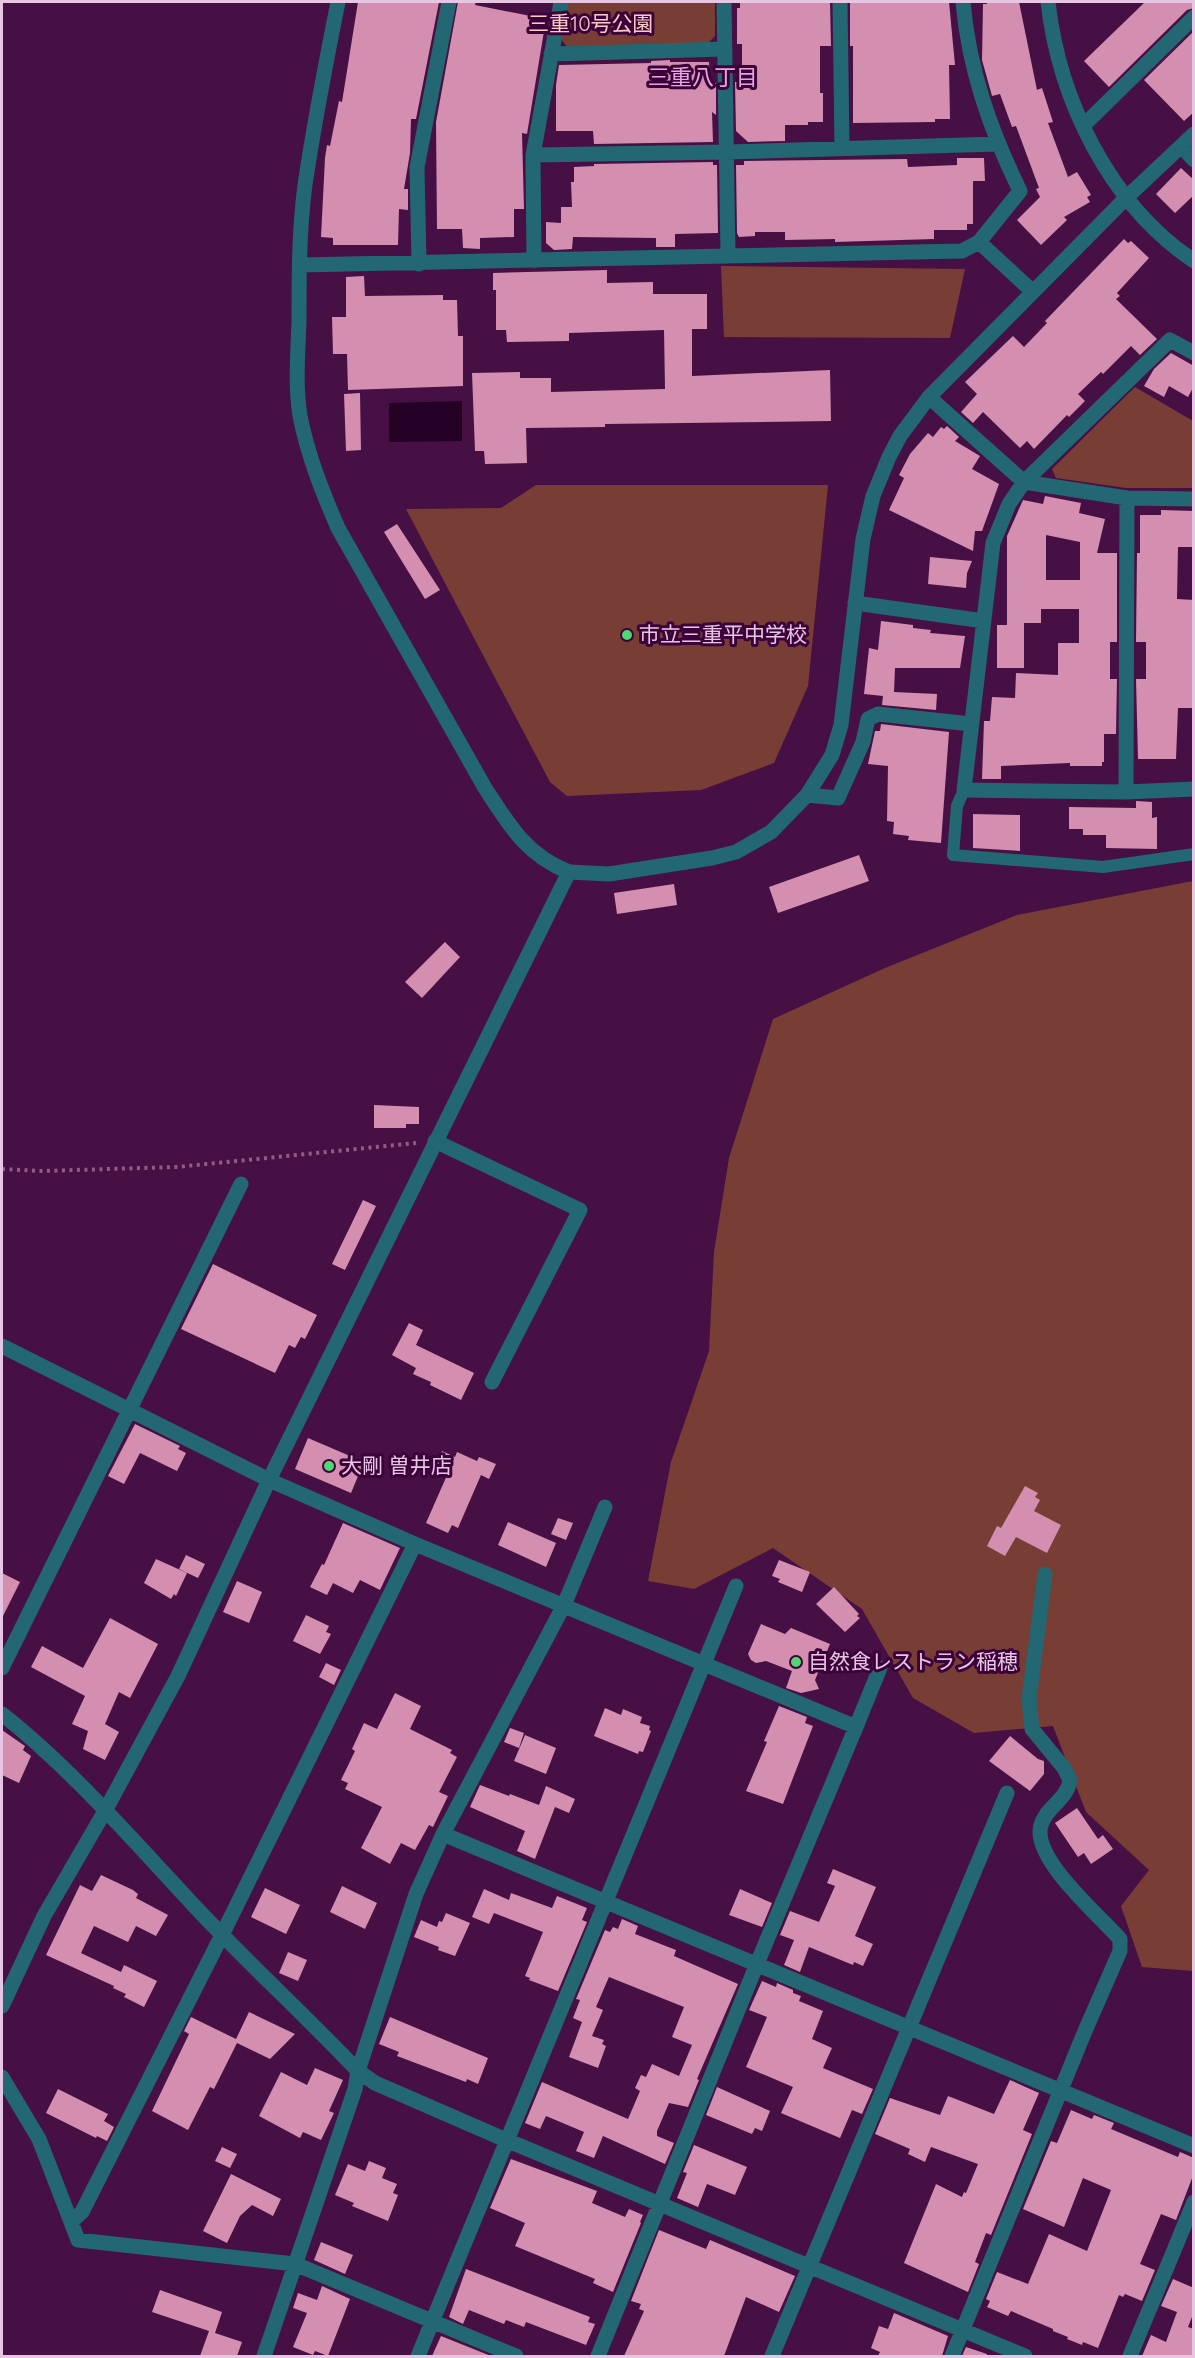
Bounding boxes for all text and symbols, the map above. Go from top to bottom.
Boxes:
park label: 三重10号公園 [528,10,654,36]
district label: 三重八丁目 [648,63,758,91]
place label: 市立三重平中学校 [639,621,807,647]
marker: 市立三重平中学校 [620,628,634,642]
place label: 大剛 曽井店 [341,1452,452,1478]
marker: 大剛 曽井店 [322,1459,336,1473]
place label: 自然食レストラン稲穂 [808,1648,1018,1674]
marker: 自然食レストラン稲穂 [789,1655,803,1669]

